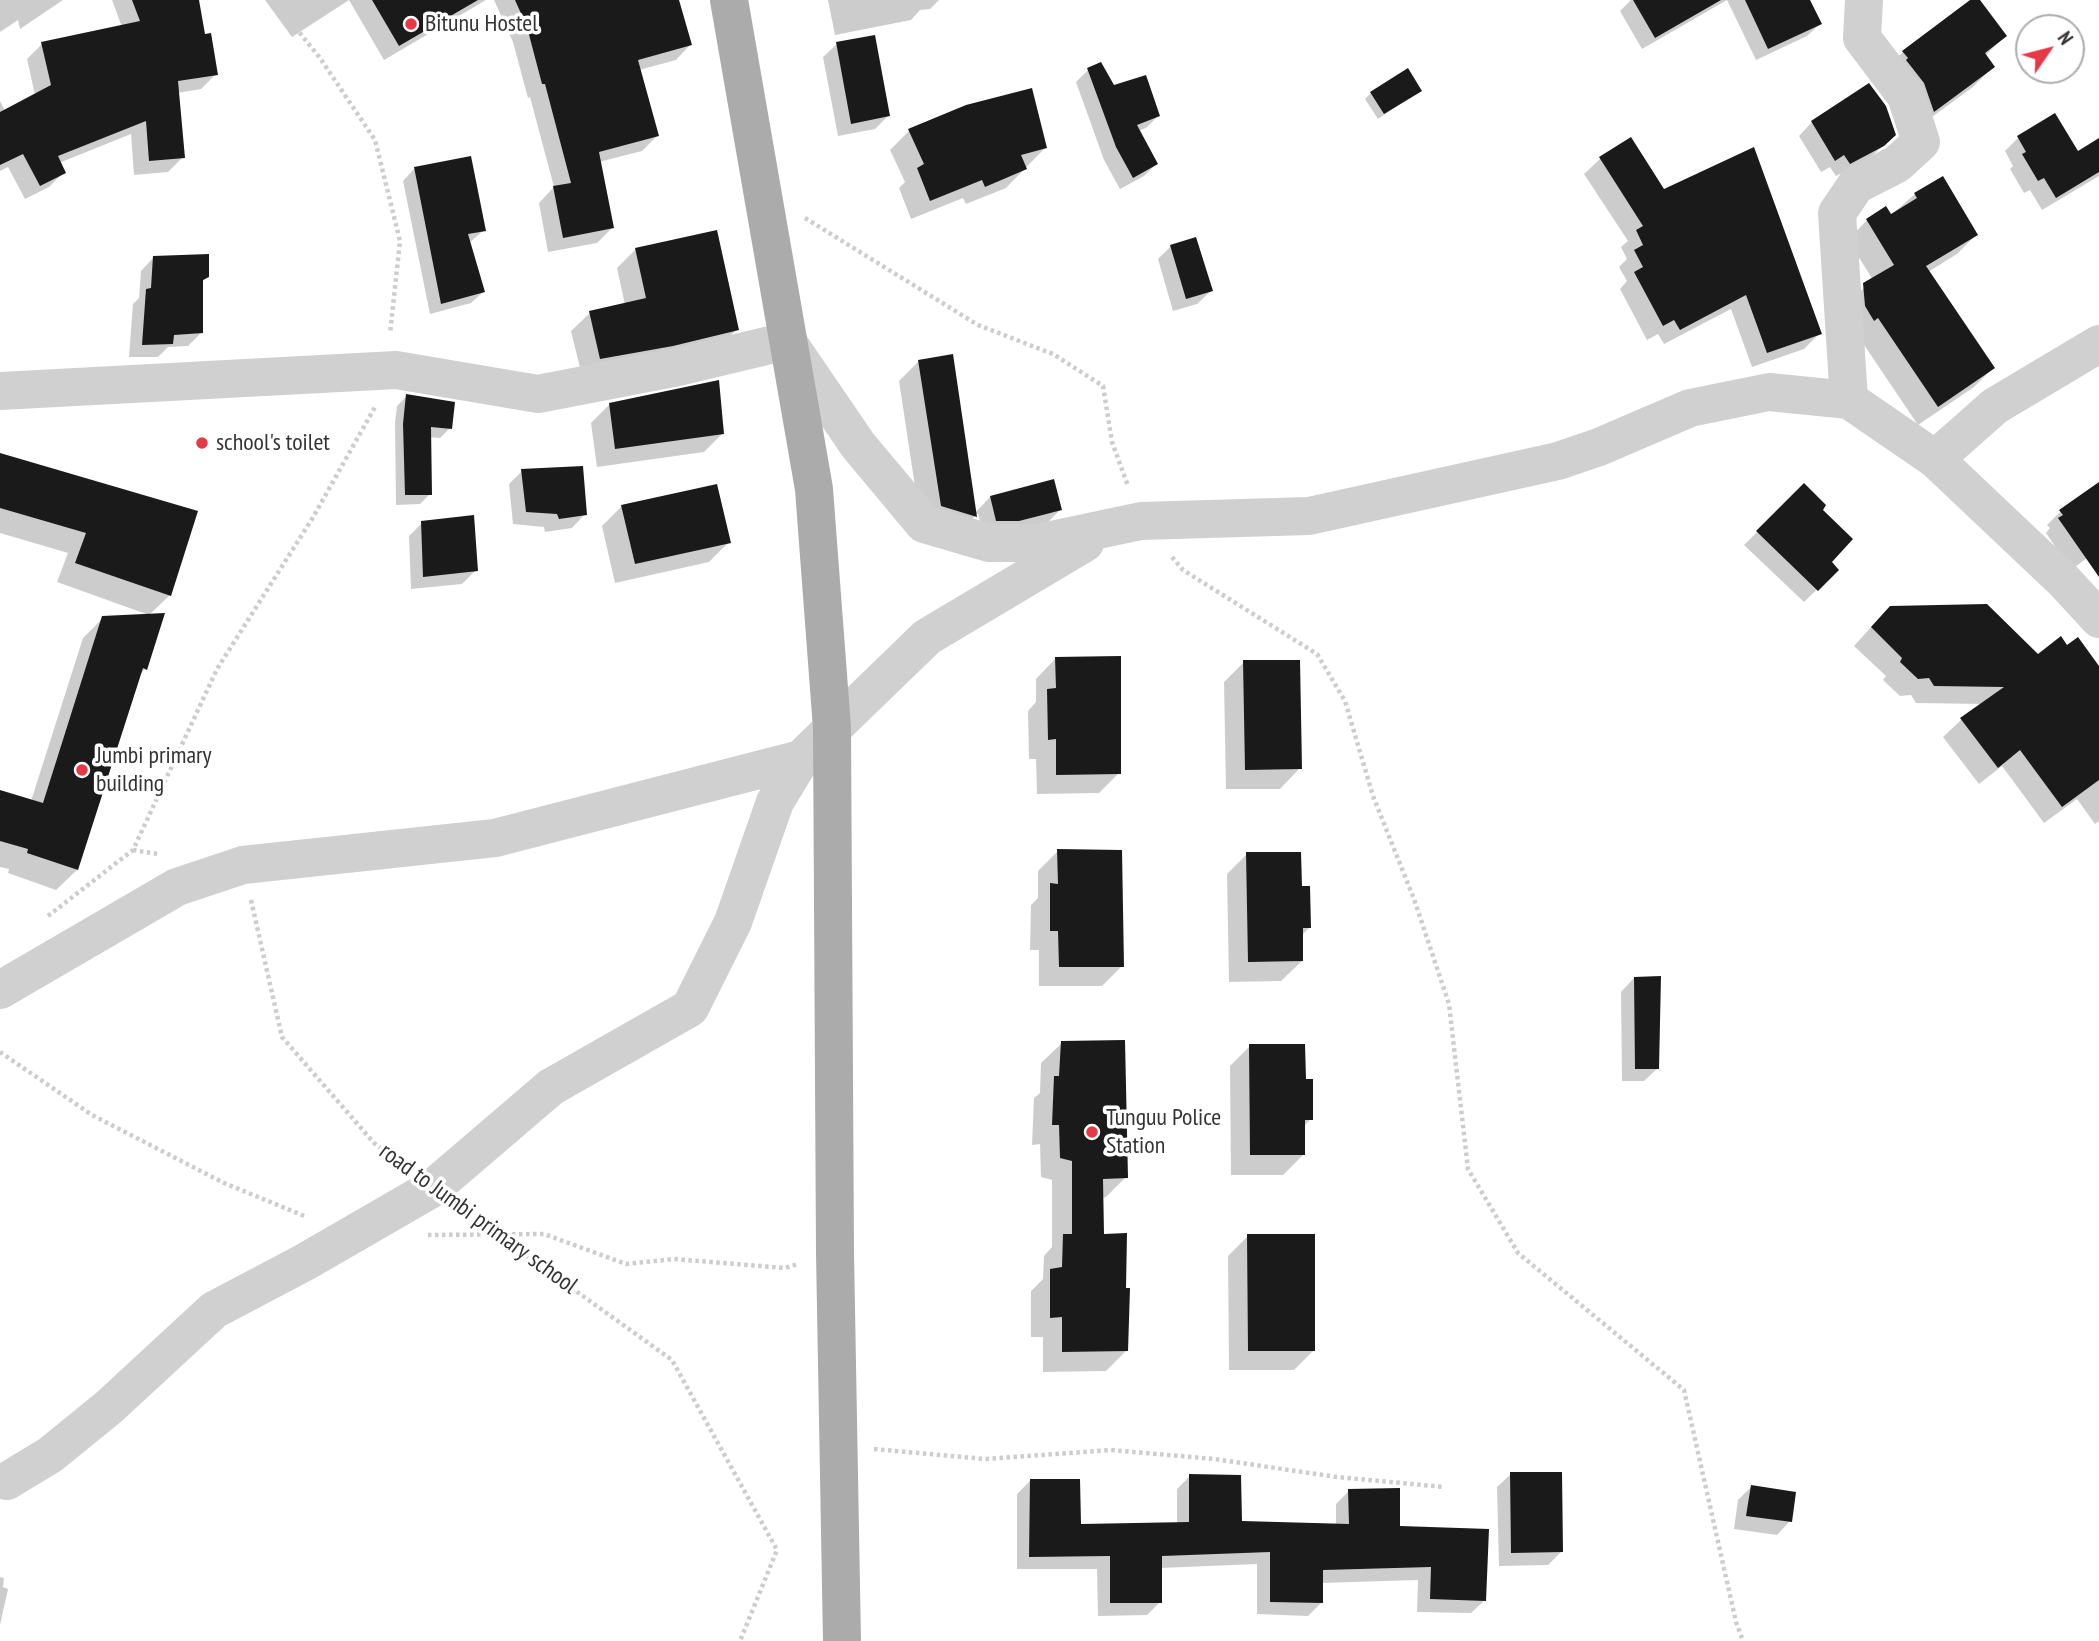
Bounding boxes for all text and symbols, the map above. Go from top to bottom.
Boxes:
place label: Bitunu Hostel [425,10,538,38]
north arrow [2015,14,2085,84]
marker: Bitunu Hostel [403,16,419,32]
text: N [2053,27,2078,49]
place label: school's toilet [216,429,330,457]
marker: school's toilet [194,435,210,451]
place label: Jumbi primary building [96,742,212,798]
marker: Jumbi primary building [74,762,90,778]
place label: Tunguu Police Station [1106,1104,1221,1160]
marker: Tunguu Police Station [1084,1124,1100,1140]
street label: road to Jumbi primary school [373,1137,583,1301]

